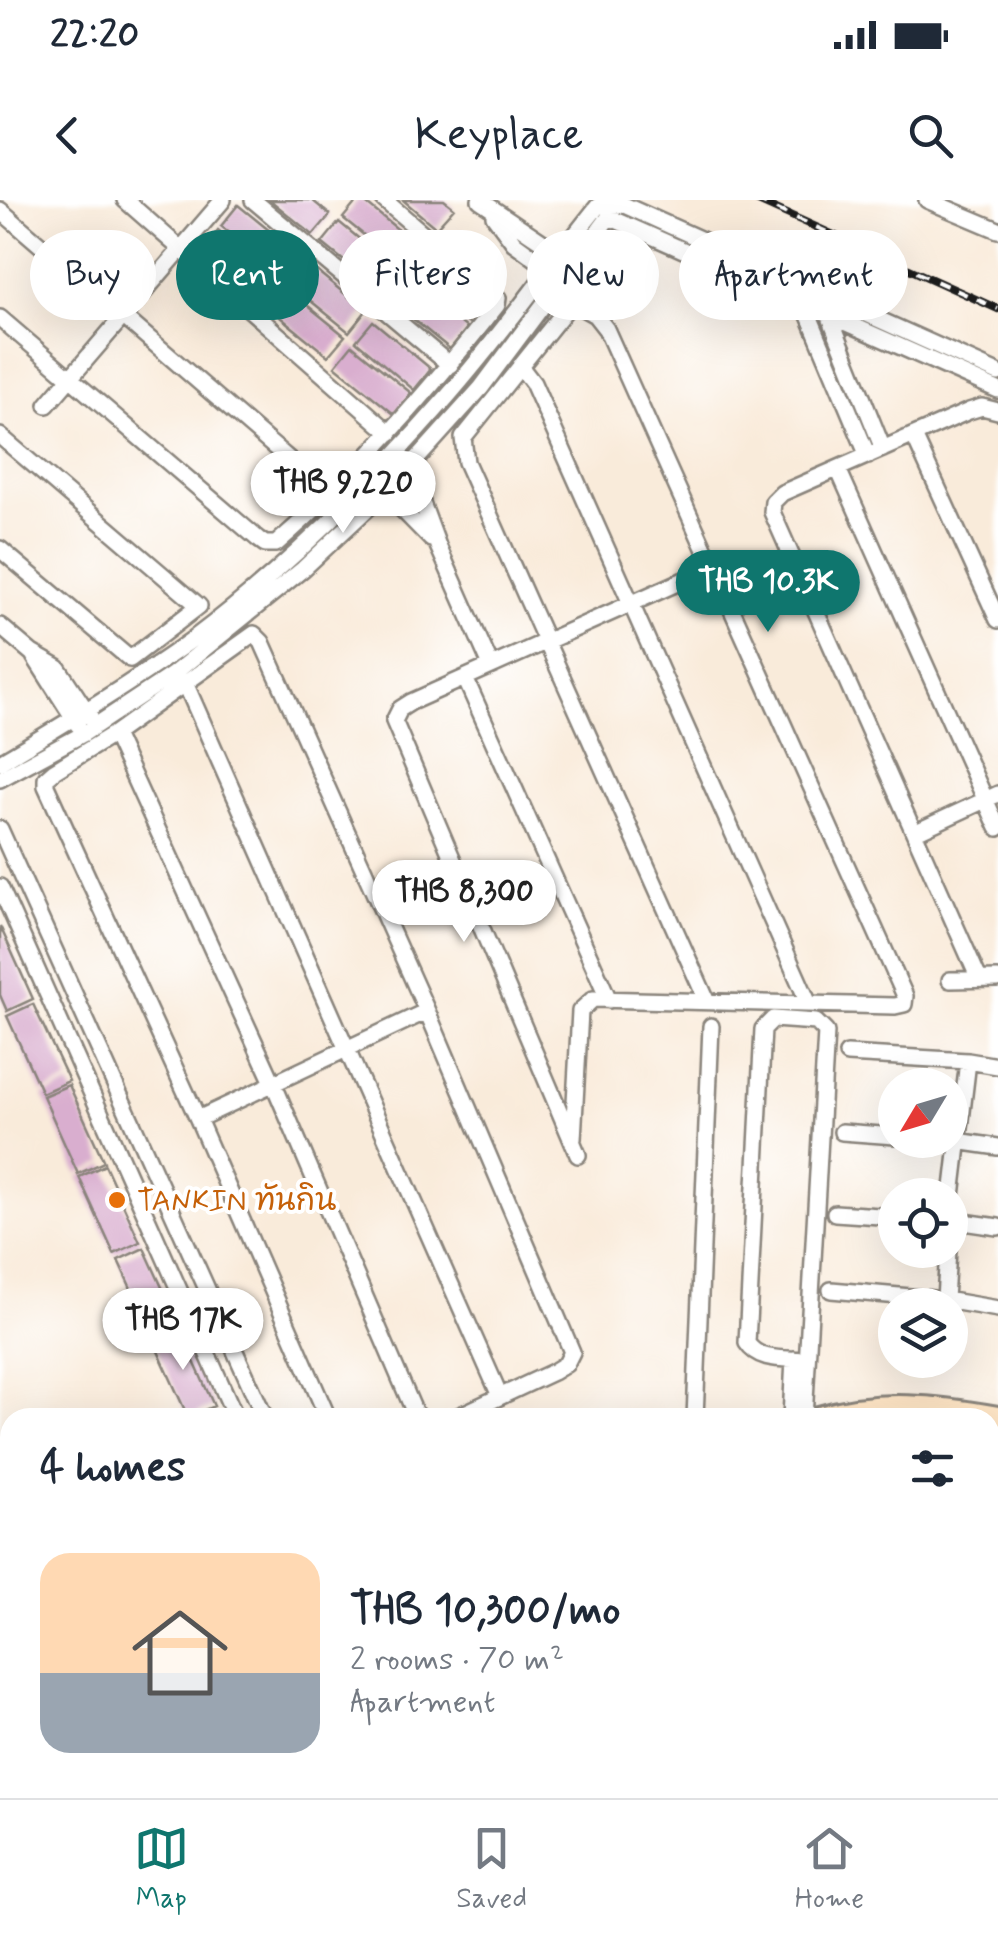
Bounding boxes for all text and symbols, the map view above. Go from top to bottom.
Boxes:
text: 22:20 [50,11,139,60]
text: Keyplace [415,106,583,165]
icon: back [40,108,95,163]
icon: search [903,108,958,163]
chip: Buy [30,230,156,320]
chip: Rent [176,230,319,320]
chip: Filters [339,230,507,320]
chip: New [527,230,659,320]
chip: Apartment [679,230,908,320]
pin: THB 9,220 [229,451,457,536]
text: THB 9,220 [273,462,413,504]
pin: THB 10.3K [654,550,882,635]
text: THB 10.3K [698,561,838,603]
pin: THB 8,300 [350,860,578,945]
text: THB 8,300 [394,871,534,913]
north arrow [878,1068,968,1158]
map controls [878,1068,968,1378]
button: locate [878,1178,968,1268]
place label: TANKIN ทันกิน [137,1182,336,1221]
marker: TANKIN ทันกิน [106,1189,128,1211]
pin: THB 17K [91,1288,275,1373]
button: layers [878,1288,968,1378]
text: THB 17K [124,1299,242,1341]
text: 4 homes [40,1441,186,1496]
icon: filters [905,1441,960,1496]
text: THB 10,300/mo [350,1584,620,1639]
icon: home [120,1593,240,1713]
text: 2 rooms · 70 m² [350,1639,564,1681]
text: Apartment [350,1681,495,1723]
tab: Map [134,1821,189,1918]
tab: Saved [456,1821,527,1918]
tab: Home [795,1821,864,1918]

